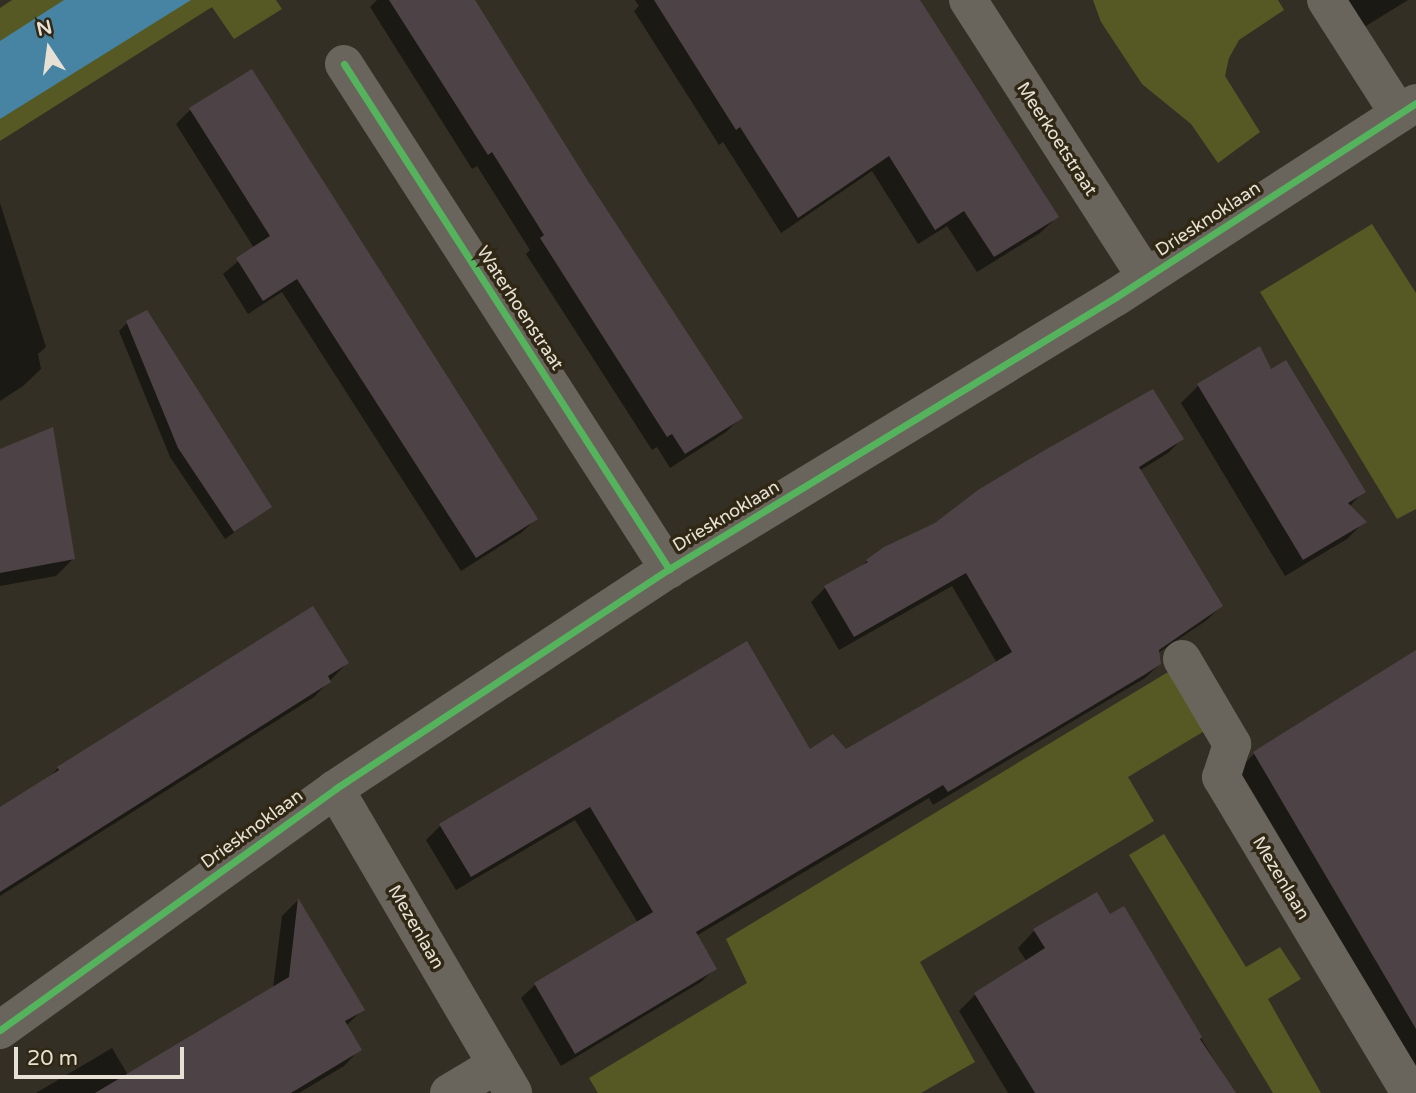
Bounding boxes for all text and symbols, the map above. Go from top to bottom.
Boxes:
north arrow [14,14,84,84]
text: N [34,16,54,41]
street label: Meerkoetstraat [1012,78,1102,200]
street label: Driesknoklaan [1151,177,1265,261]
street label: Waterhoenstraat [472,242,568,374]
street label: Driesknoklaan [669,476,783,556]
street label: Driesknoklaan [197,785,307,873]
street label: Mezenlaan [1248,833,1314,923]
street label: Mezenlaan [383,881,449,973]
scale bar [18,1034,187,1078]
text: 20 m [27,1046,78,1071]

